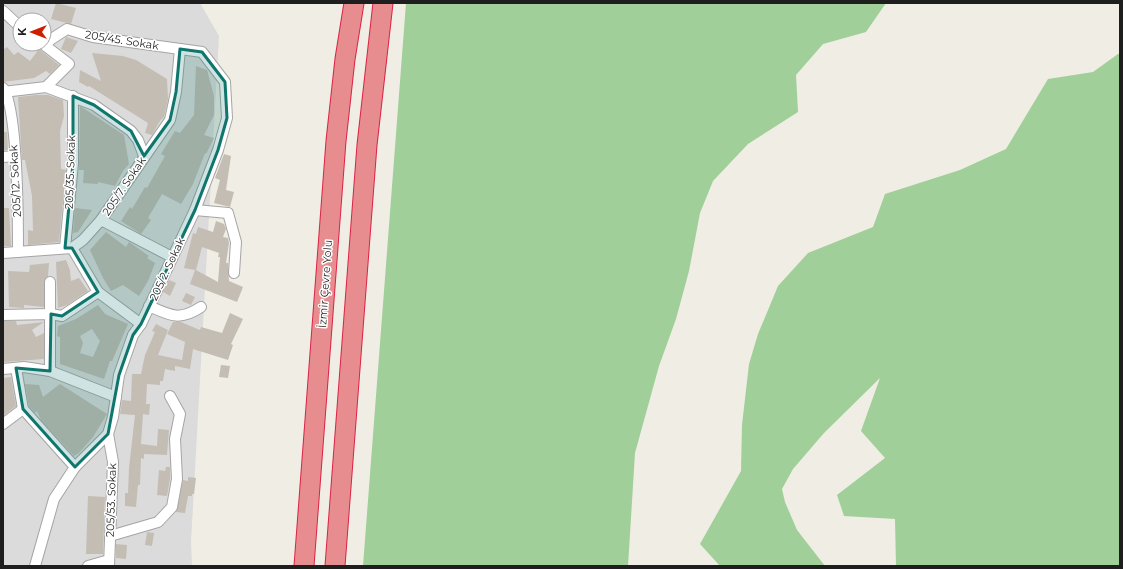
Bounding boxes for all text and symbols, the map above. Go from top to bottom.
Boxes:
north arrow [12,12,52,52]
text: K [15,27,29,36]
street label: 205/45. Sokak [84,27,160,53]
street label: 205/35. Sokak [62,134,78,209]
street label: 205/12. Sokak [6,144,24,218]
street label: 205/7. Sokak [99,154,149,218]
street label: 205/2. Sokak [146,235,188,303]
street label: İzmir Çevre Yolu [315,239,335,329]
street label: 205/53. Sokak [103,462,119,537]

